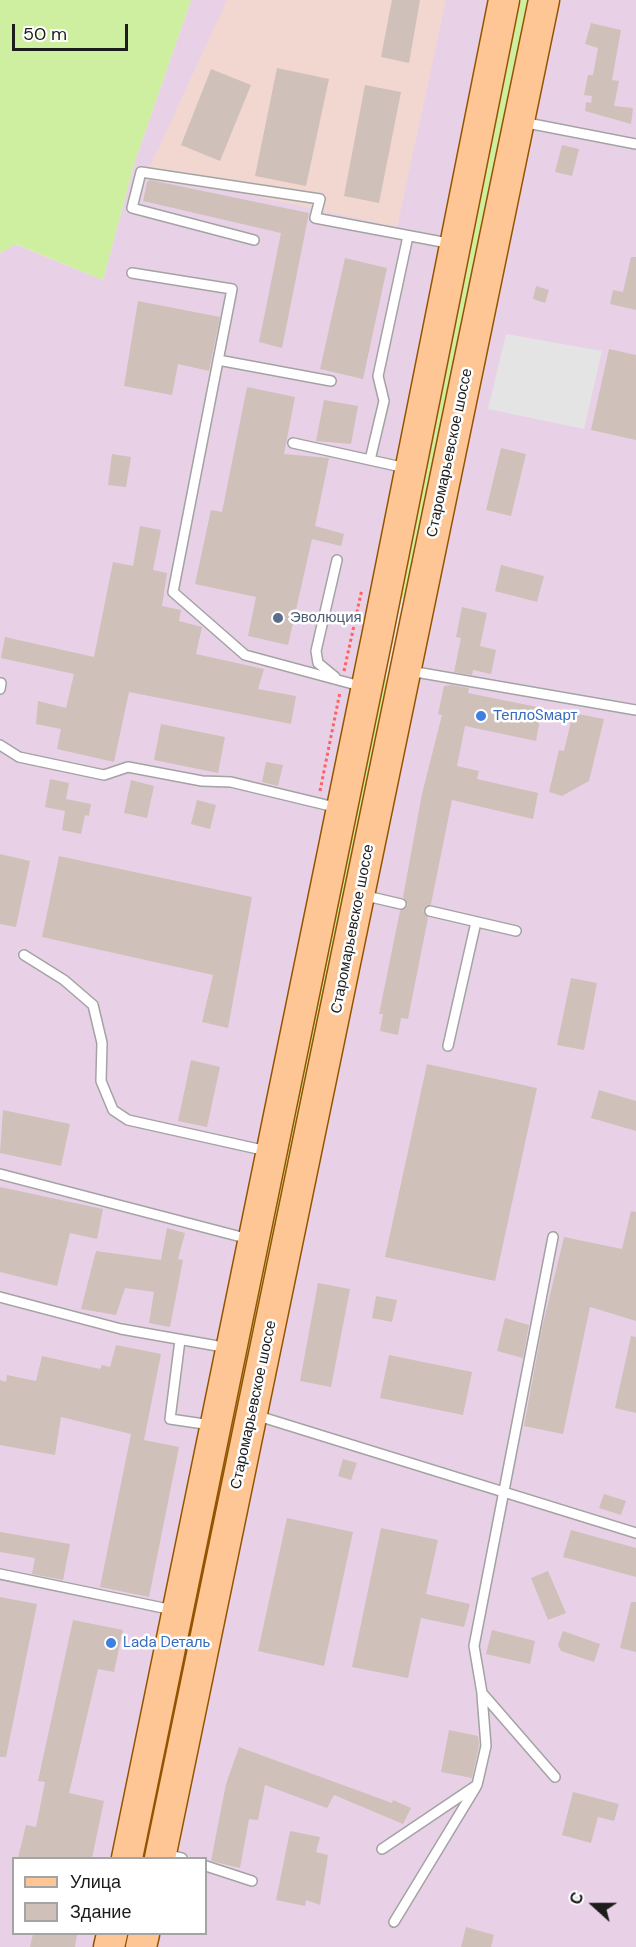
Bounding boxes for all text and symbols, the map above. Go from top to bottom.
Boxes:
scale bar [15,12,130,50]
text: 50 m [23,22,67,46]
street label: Старомарьевское шоссе [423,367,477,539]
place label: Эволюция [290,609,362,627]
marker: Эволюция [271,611,285,625]
place label: ТеплоSмарт [493,707,577,725]
marker: ТеплоSмарт [474,709,488,723]
street label: Старомарьевское шоссе [328,843,378,1015]
street label: Старомарьевское шоссе [227,1319,281,1491]
place label: Lada Dеталь [123,1634,210,1652]
marker: Lada Dеталь [104,1636,118,1650]
legend [12,1857,207,1935]
text: Улица [70,1870,121,1894]
north arrow [564,1875,624,1935]
text: С [565,1889,589,1908]
text: Здание [70,1900,131,1924]

